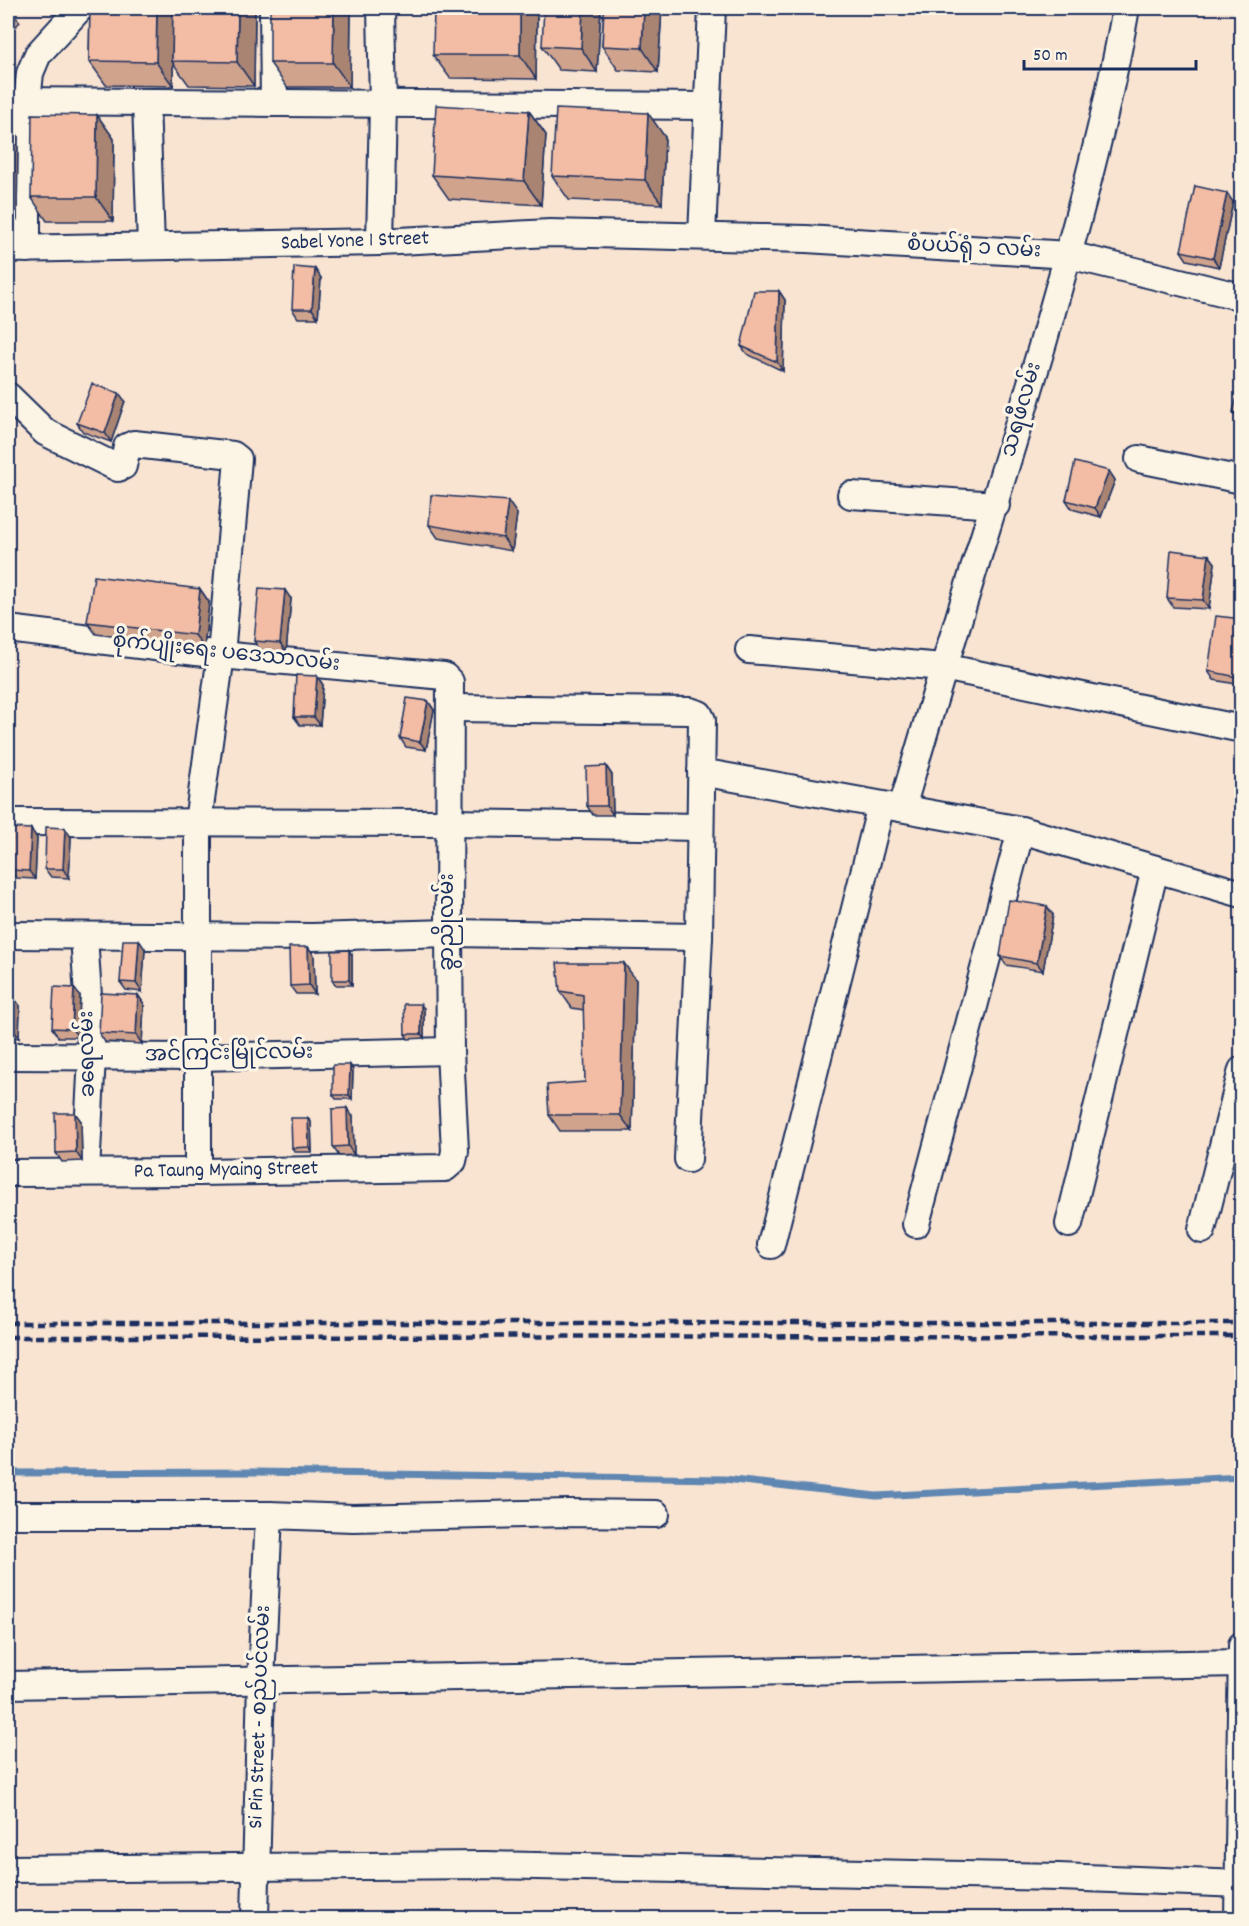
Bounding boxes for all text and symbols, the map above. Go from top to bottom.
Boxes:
scale bar [1024,33,1196,71]
text: 50 m [1033,44,1068,69]
street label: Sabel Yone 1 Street [280,224,430,260]
street label: စံပယ်ရုံ ၁ လမ်း [906,227,1042,267]
street label: သရဖီလမ်း [991,358,1051,461]
street label: စိုက်ပျိုးရေး ပဒေသာလမ်း [111,623,342,681]
street label: ခွာညိုလမ်း [430,873,464,971]
street label: ခရေလမ်း [69,1010,105,1098]
street label: အင်ကြင်းမြိုင်လမ်း [144,1035,314,1071]
street label: Pa Taung Myaing Street [134,1154,319,1188]
street label: Si Pin Street - စည်ပင်လမ်း [238,1604,280,1829]

